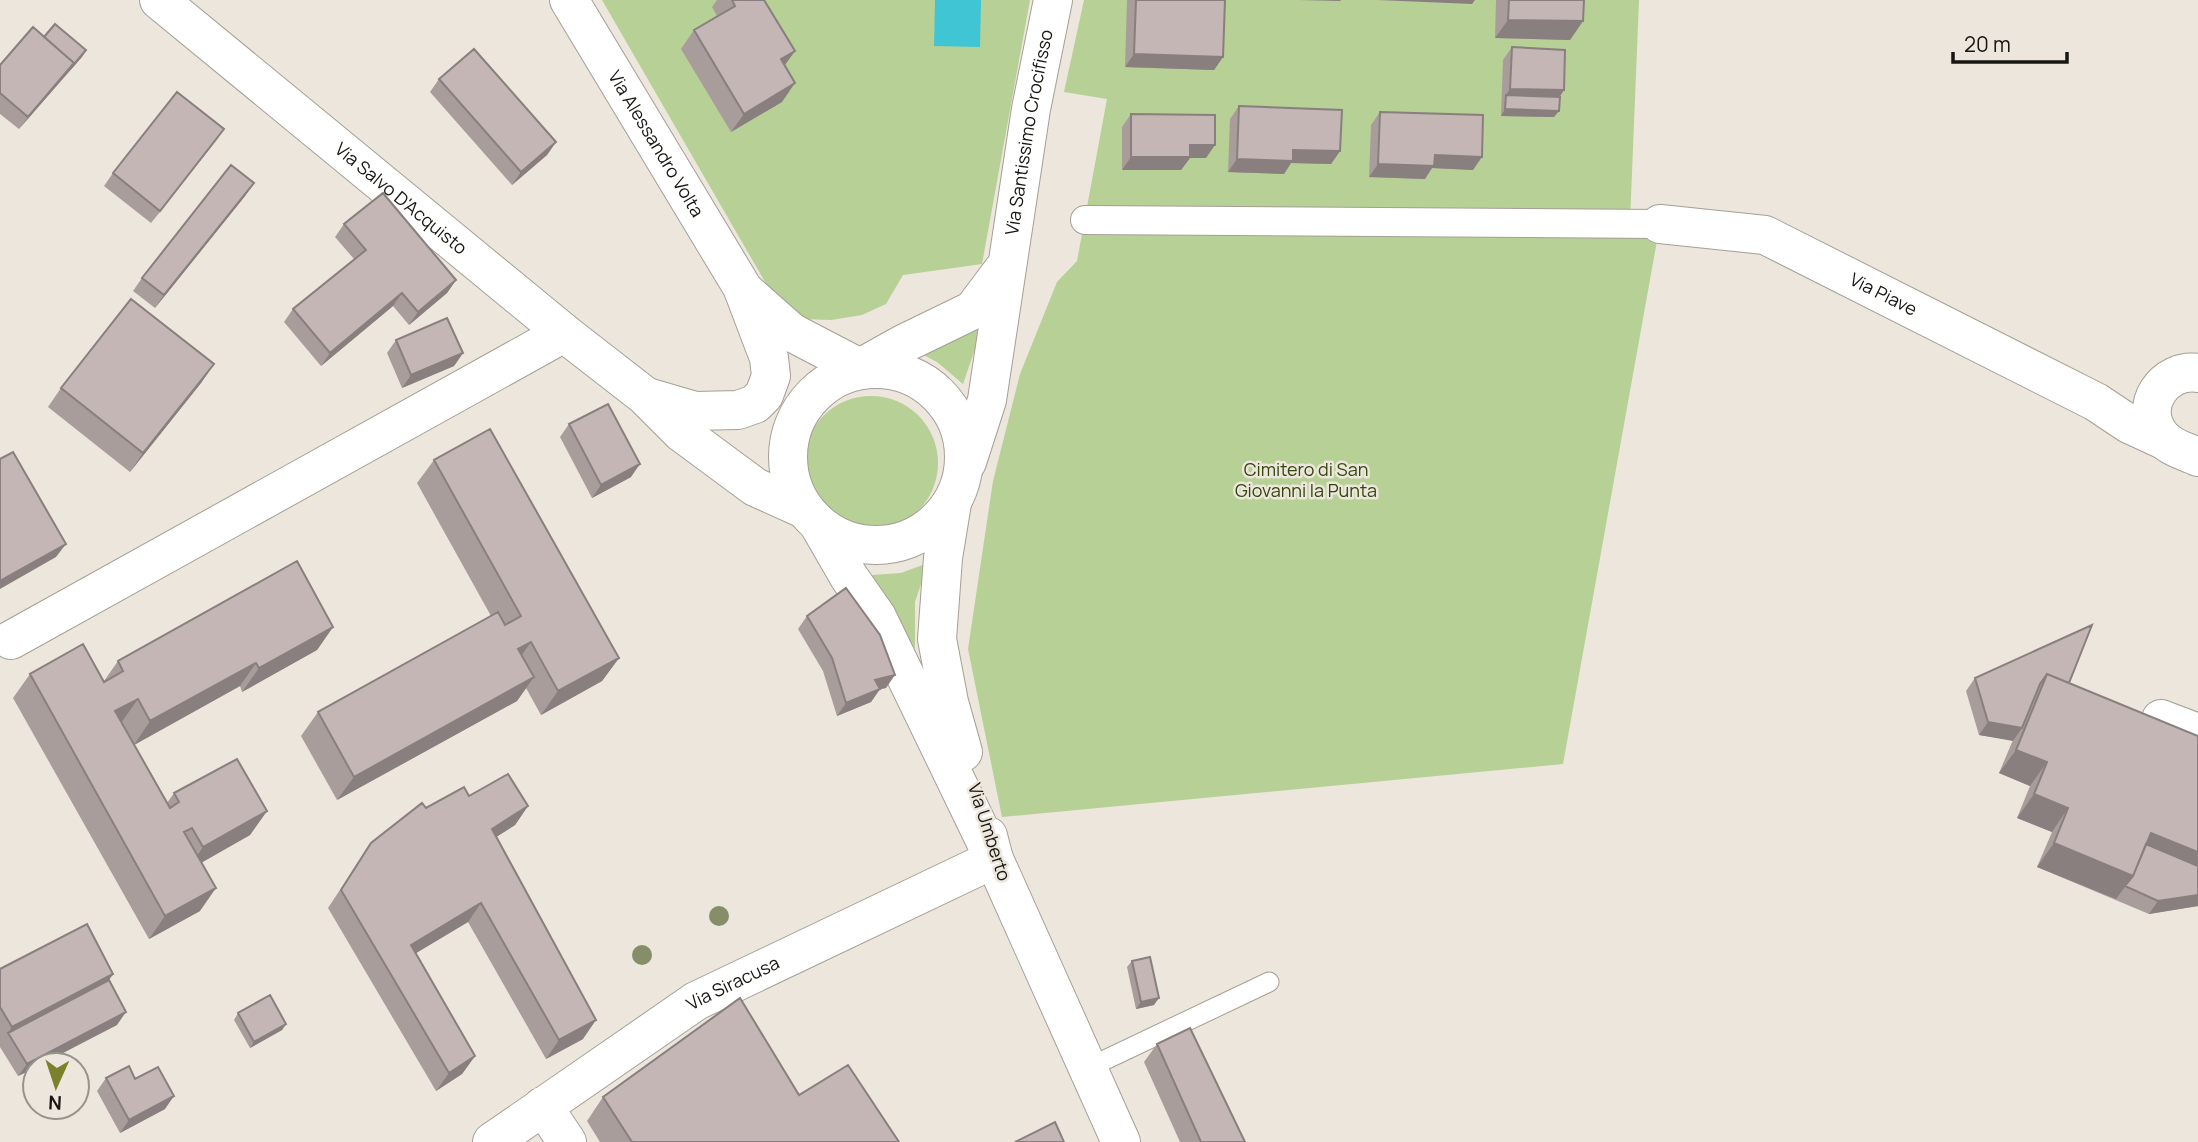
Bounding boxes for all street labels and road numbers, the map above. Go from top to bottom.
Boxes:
street label: Via Santissimo Crocifisso [999,27,1058,237]
street label: Via Alessandro Volta [603,66,710,221]
street label: Via Salvo D'Acquisto [330,137,473,259]
street label: Via Piave [1846,267,1921,321]
street label: Via Umberto [963,780,1017,884]
street label: Via Siracusa [681,950,783,1015]

